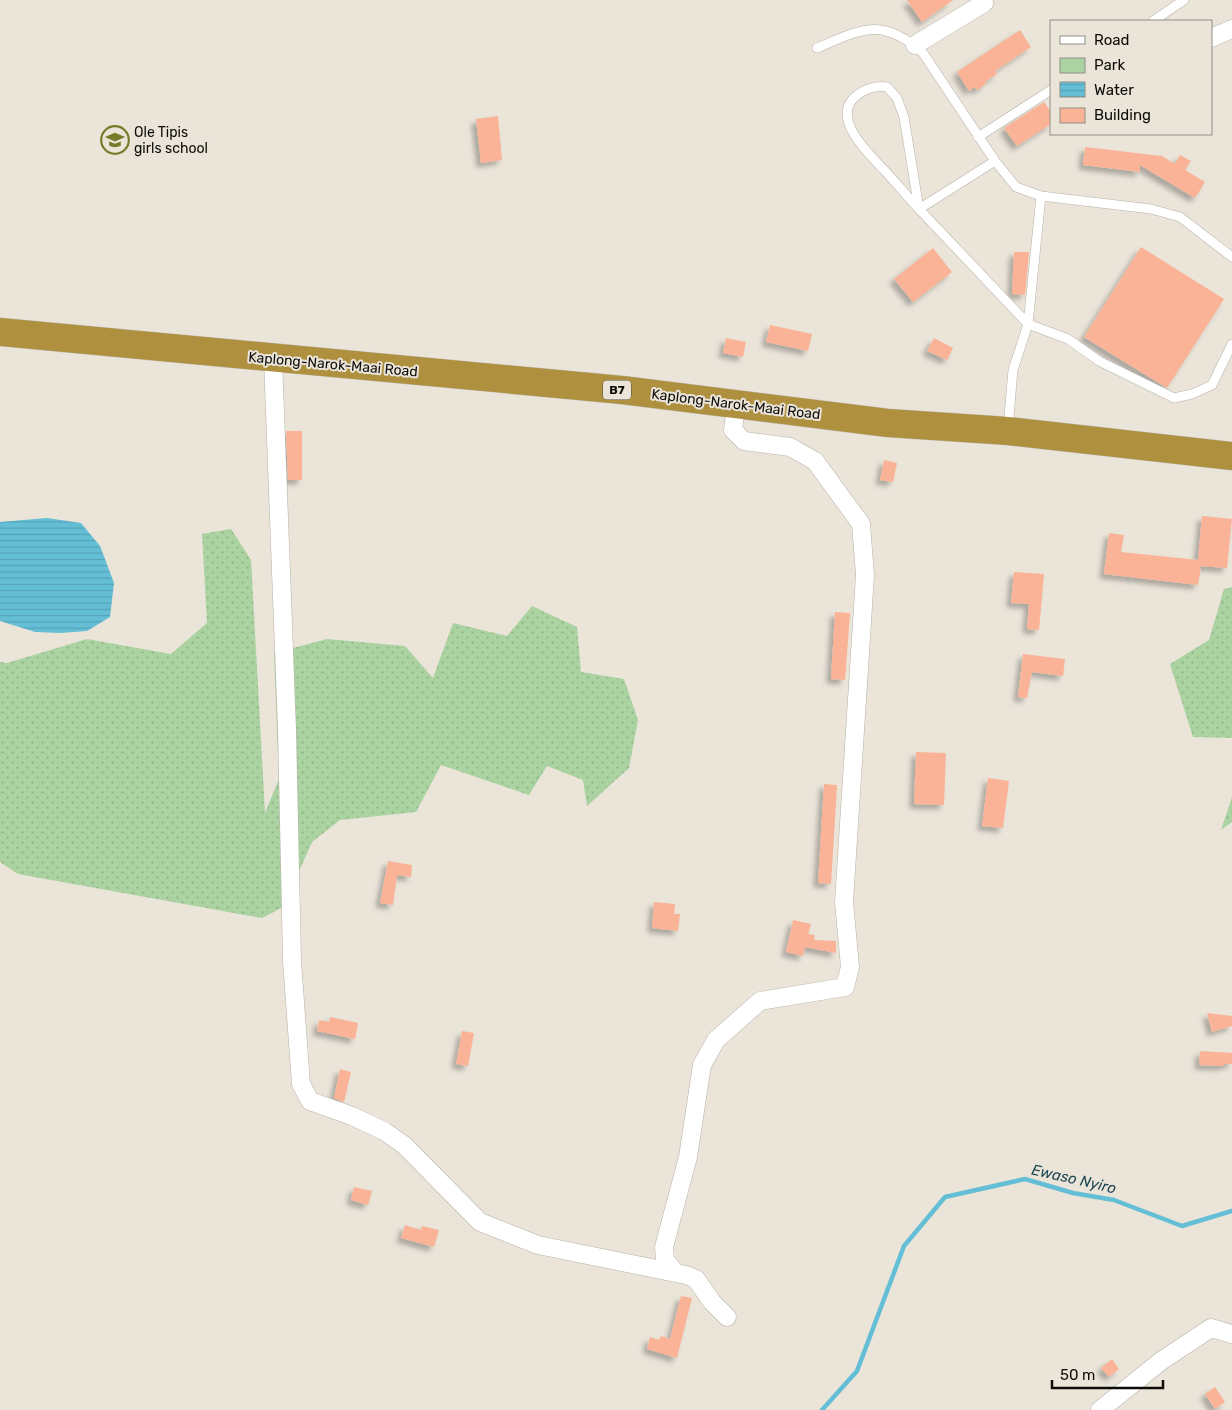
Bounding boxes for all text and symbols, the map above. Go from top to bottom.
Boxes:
legend [1050,20,1212,135]
text: Road [1094,31,1130,49]
text: Park [1094,56,1125,74]
text: Water [1094,81,1134,99]
text: Building [1094,106,1151,124]
place label: Ole Tipis girls school [134,124,208,157]
school or university icon: Ole Tipis girls school [100,125,130,155]
street label: Kaplong-Narok-Maai Road [248,349,418,380]
road number: B7 [603,380,631,400]
street label: Kaplong-Narok-Maai Road [651,386,821,423]
water label: Ewaso Nyiro [1030,1161,1119,1198]
scale bar [1052,1358,1163,1390]
text: 50 m [1060,1366,1095,1384]

